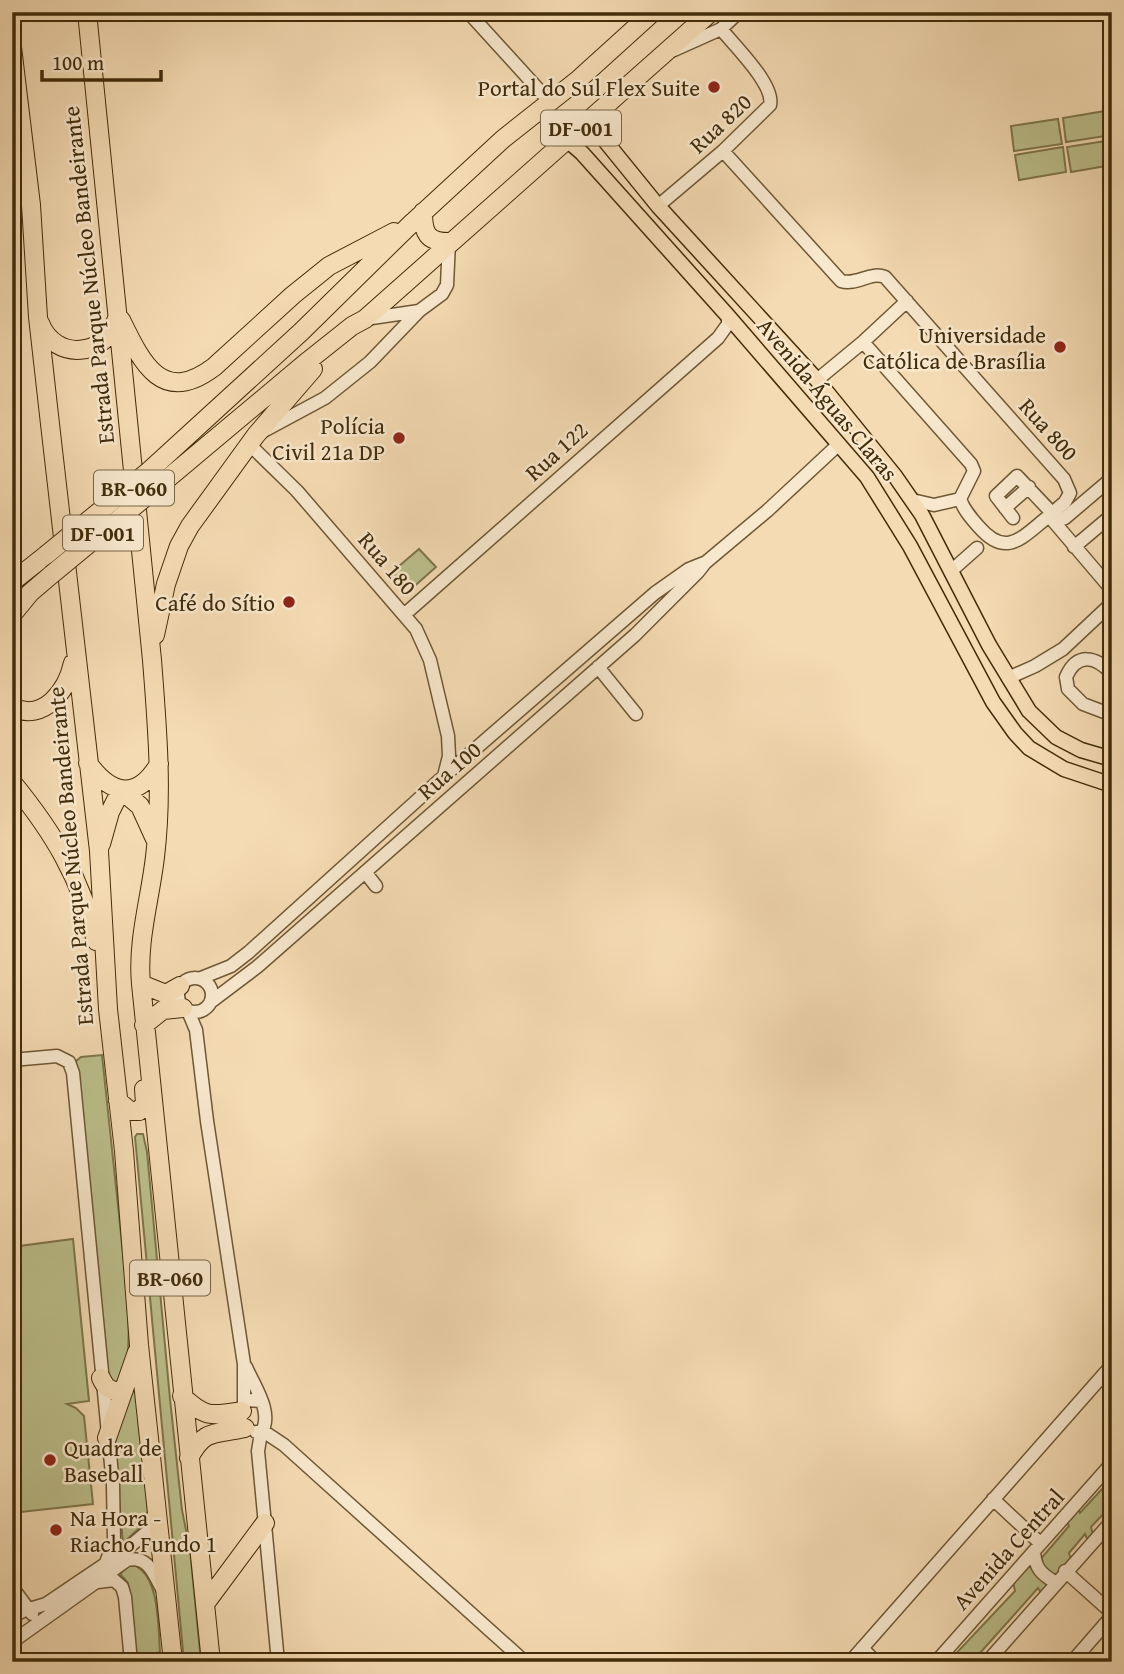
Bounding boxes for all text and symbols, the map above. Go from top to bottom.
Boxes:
scale bar [42,38,161,82]
text: 100 m [52,47,104,78]
place label: Portal do Sul Flex Suite [478,71,700,104]
marker: Portal do Sul Flex Suite [706,79,722,95]
street label: Rua 820 [681,85,759,161]
street label: Estrada Parque Núcleo Bandeirante [54,104,122,446]
road number: DF-001 [541,110,621,146]
street label: Avenida Águas Claras [750,310,906,488]
place label: Universidade Católica de Brasília [863,318,1046,377]
marker: Universidade Católica de Brasília [1052,339,1068,355]
street label: Rua 800 [1012,390,1086,468]
place label: Polícia Civil 21a DP [272,409,385,468]
street label: Rua 122 [517,414,595,488]
marker: Polícia Civil 21a DP [391,430,407,446]
road number: BR-060 [94,470,174,505]
road number: DF-001 [63,516,143,550]
street label: Rua 180 [351,524,425,602]
place label: Café do Sítio [155,586,275,619]
marker: Café do Sítio [281,594,297,610]
street label: Estrada Parque Núcleo Bandeirante [39,685,101,1027]
street label: Rua 100 [410,733,488,807]
road number: BR-060 [130,1260,210,1296]
place label: Quadra de Baseball [64,1431,162,1490]
marker: Quadra de Baseball [42,1452,58,1468]
street label: Avenida Central [945,1481,1071,1617]
place label: Na Hora - Riacho Fundo 1 [70,1501,217,1560]
marker: Na Hora - Riacho Fundo 1 [48,1522,64,1538]

